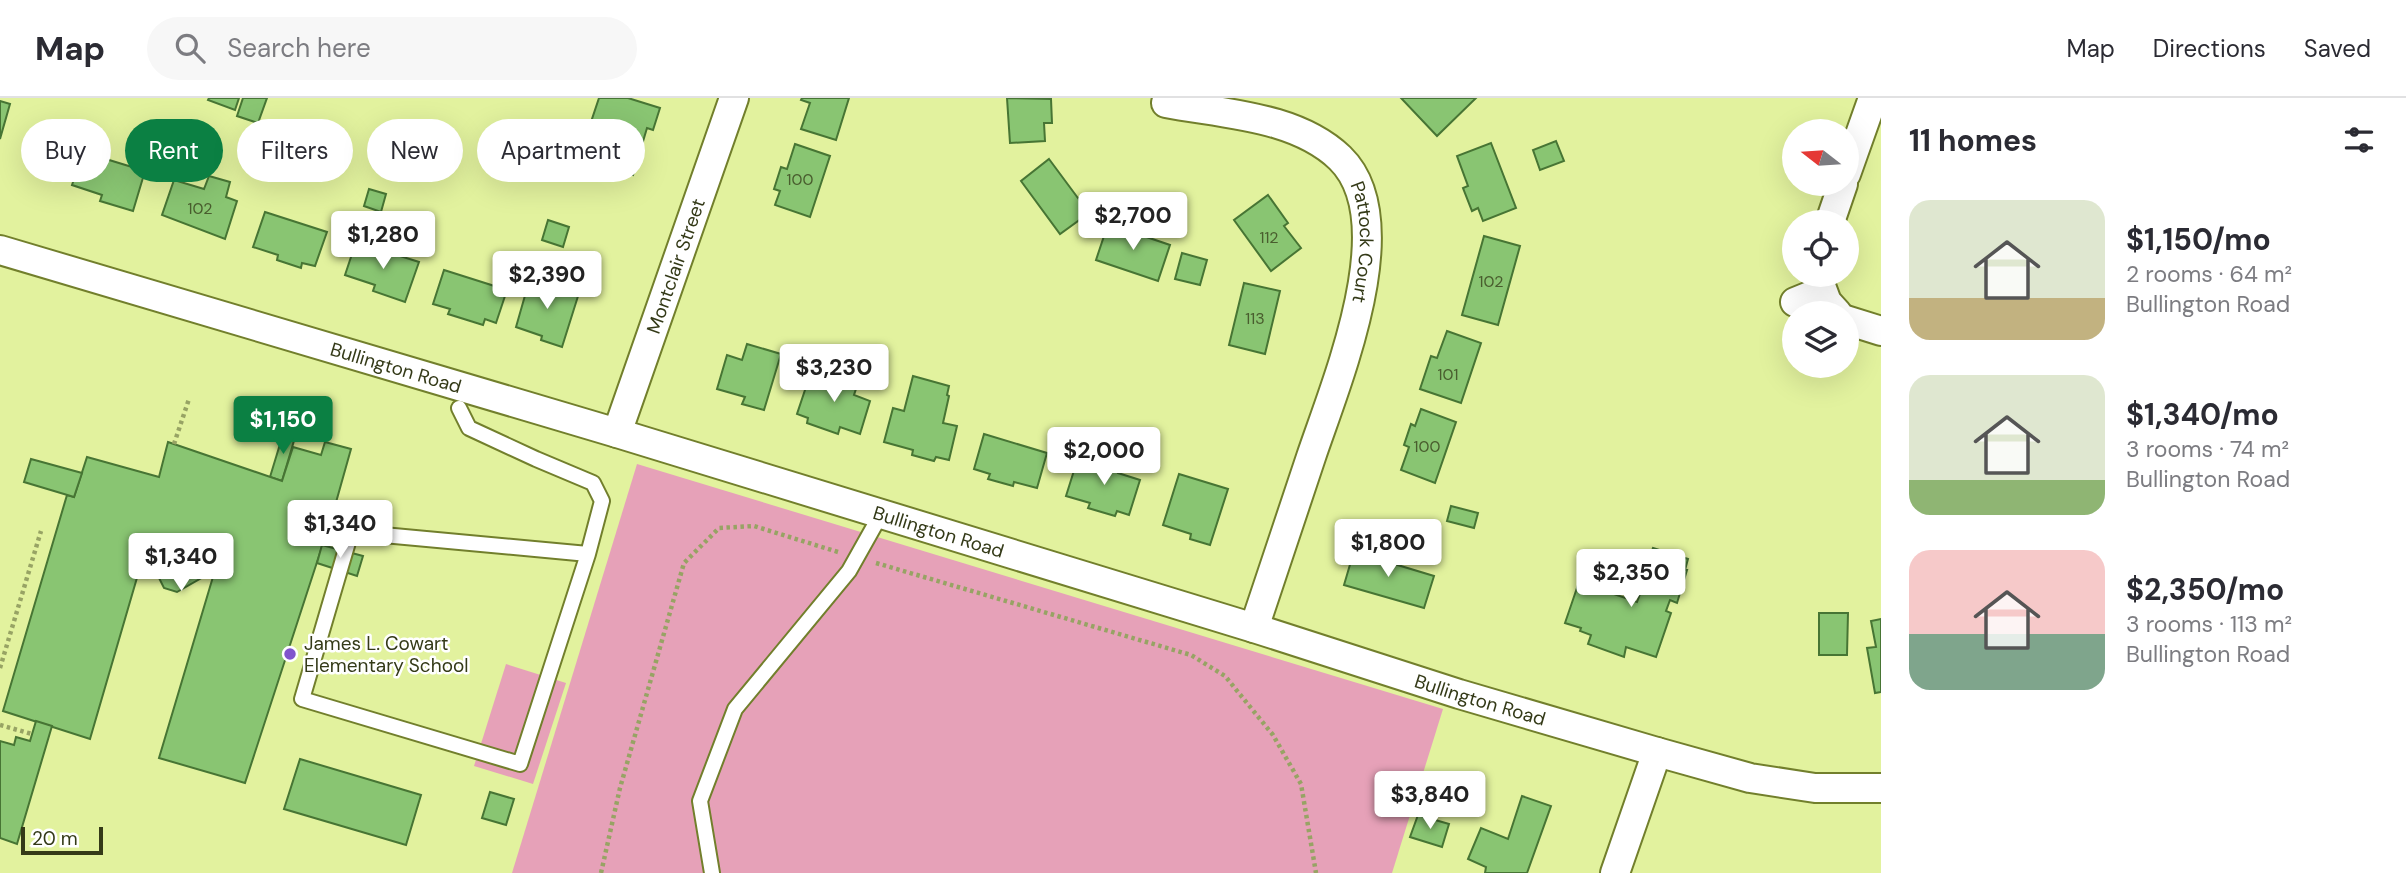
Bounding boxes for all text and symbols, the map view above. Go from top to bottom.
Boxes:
search box [147,17,637,80]
text: Map [35,27,105,70]
icon: search [171,29,209,67]
text: Search here [227,31,371,65]
text: Map [2067,33,2115,64]
text: Directions [2153,33,2266,64]
text: Saved [2304,33,2371,64]
chip: Buy [21,119,111,182]
chip: Rent [125,119,223,182]
chip: Filters [237,119,353,182]
chip: New [367,119,463,182]
chip: Apartment [477,119,645,182]
north arrow [1782,119,1858,196]
map controls [1782,119,1859,378]
text: 11 homes [1909,121,2037,160]
icon: filters [2340,121,2378,159]
house number: 100 [787,169,813,190]
street label: Pattock Court [1345,178,1379,305]
pin: $2,700 [1076,192,1190,252]
street label: Montclair Street [641,195,711,337]
house number: 102 [188,198,213,219]
text: $2,700 [1094,200,1172,230]
button: locate [1782,210,1859,287]
pin: $1,280 [326,212,440,271]
text: $1,280 [347,219,419,249]
text: $1,150/mo [2126,220,2271,259]
house number: 112 [1259,227,1279,248]
icon: home [1965,228,2049,312]
pin: $2,390 [490,252,604,311]
text: $2,390 [509,259,585,289]
text: 2 rooms · 64 m² [2126,259,2292,289]
house number: 102 [1479,271,1504,292]
text: Bullington Road [2126,289,2290,319]
button: layers [1782,301,1859,378]
house number: 113 [1245,308,1265,329]
street label: Bullington Road [327,337,464,399]
pin: $3,230 [777,344,891,404]
text: $3,230 [796,352,872,382]
house number: 101 [1438,364,1458,385]
text: $1,340/mo [2126,395,2279,434]
pin: $1,150 [226,396,340,456]
icon: home [1965,403,2049,487]
text: $1,150 [250,404,316,434]
pin: $2,000 [1047,428,1161,487]
text: 3 rooms · 74 m² [2126,434,2289,464]
text: $2,000 [1063,435,1145,465]
house number: 100 [1414,436,1440,457]
text: Bullington Road [2126,464,2290,494]
pin: $1,340 [283,500,397,560]
street label: Bullington Road [870,500,1007,564]
text: $1,340 [304,508,376,538]
pin: $1,800 [1331,519,1445,579]
text: $1,800 [1351,527,1425,557]
pin: $1,340 [124,533,238,593]
text: $1,340 [145,541,217,571]
pin: $2,350 [1574,550,1688,609]
text: $2,350 [1592,557,1670,587]
text: $2,350/mo [2126,570,2284,609]
icon: home [1965,578,2049,662]
text: 3 rooms · 113 m² [2126,609,2292,639]
place label: James L. Cowart Elementary School [304,631,468,678]
text: Bullington Road [2126,639,2290,669]
marker: James L. Cowart Elementary School [282,646,298,662]
street label: Bullington Road [1411,669,1548,732]
pin: $3,840 [1373,772,1487,831]
text: $3,840 [1390,779,1470,809]
scale bar [21,824,103,856]
text: 20 m [32,826,78,851]

